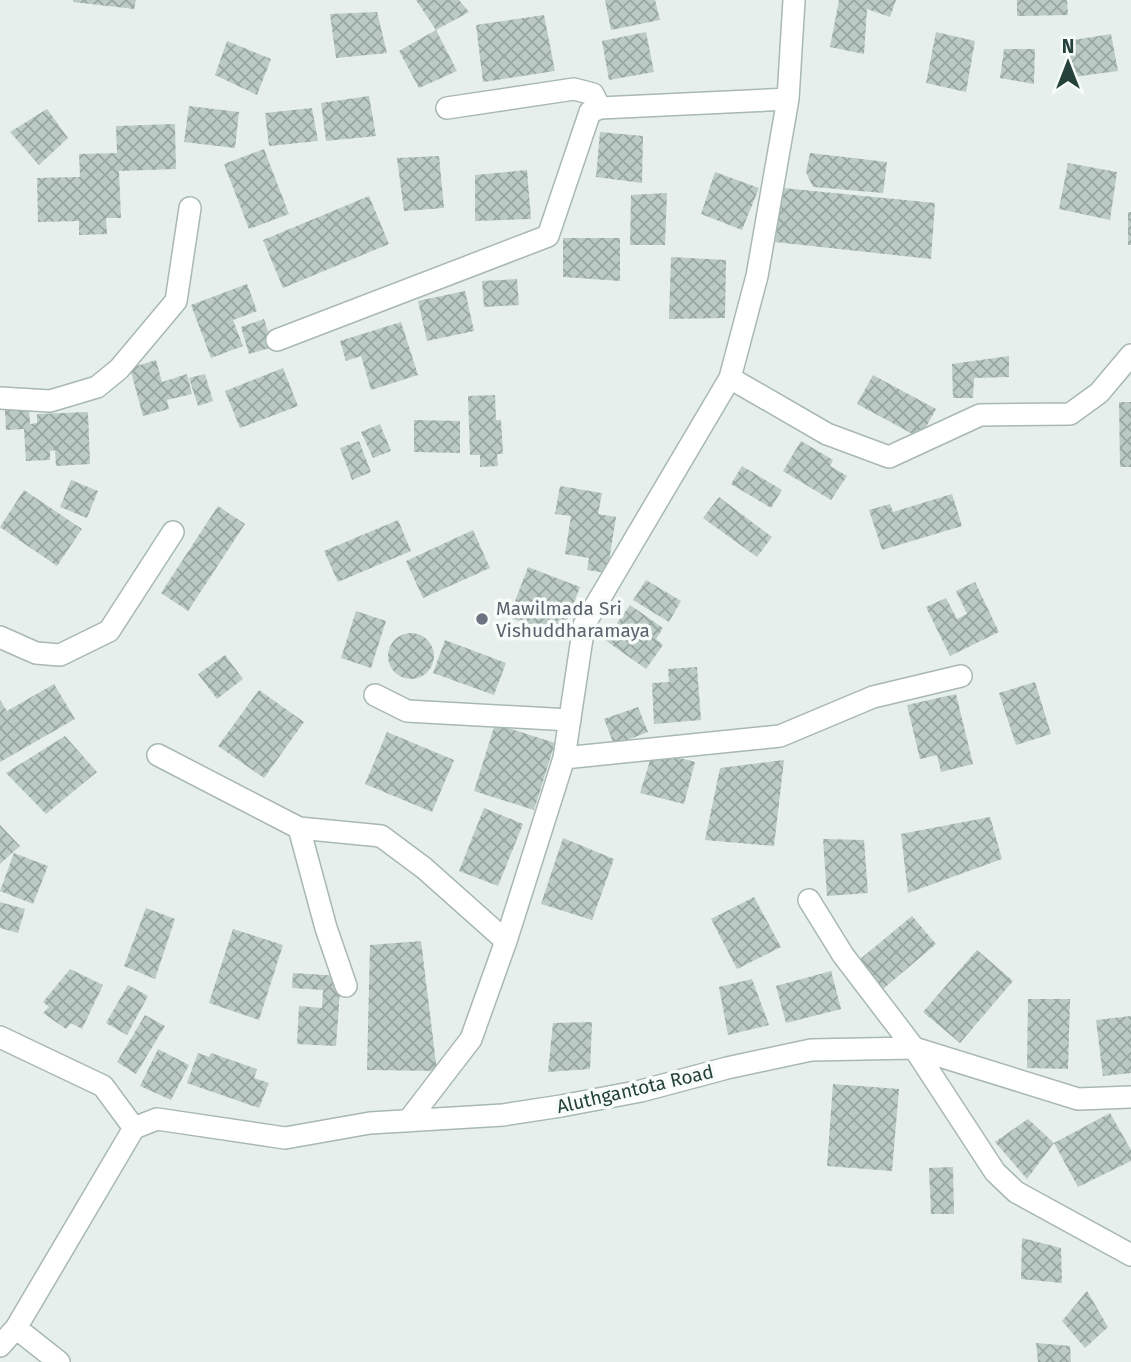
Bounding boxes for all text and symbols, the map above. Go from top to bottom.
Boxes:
north arrow [1033,28,1103,98]
text: N [1062,35,1074,58]
place label: Mawilmada Sri Vishuddharamaya [496,597,650,642]
marker: Mawilmada Sri Vishuddharamaya [474,611,490,627]
street label: Aluthgantota Road [554,1060,716,1118]

